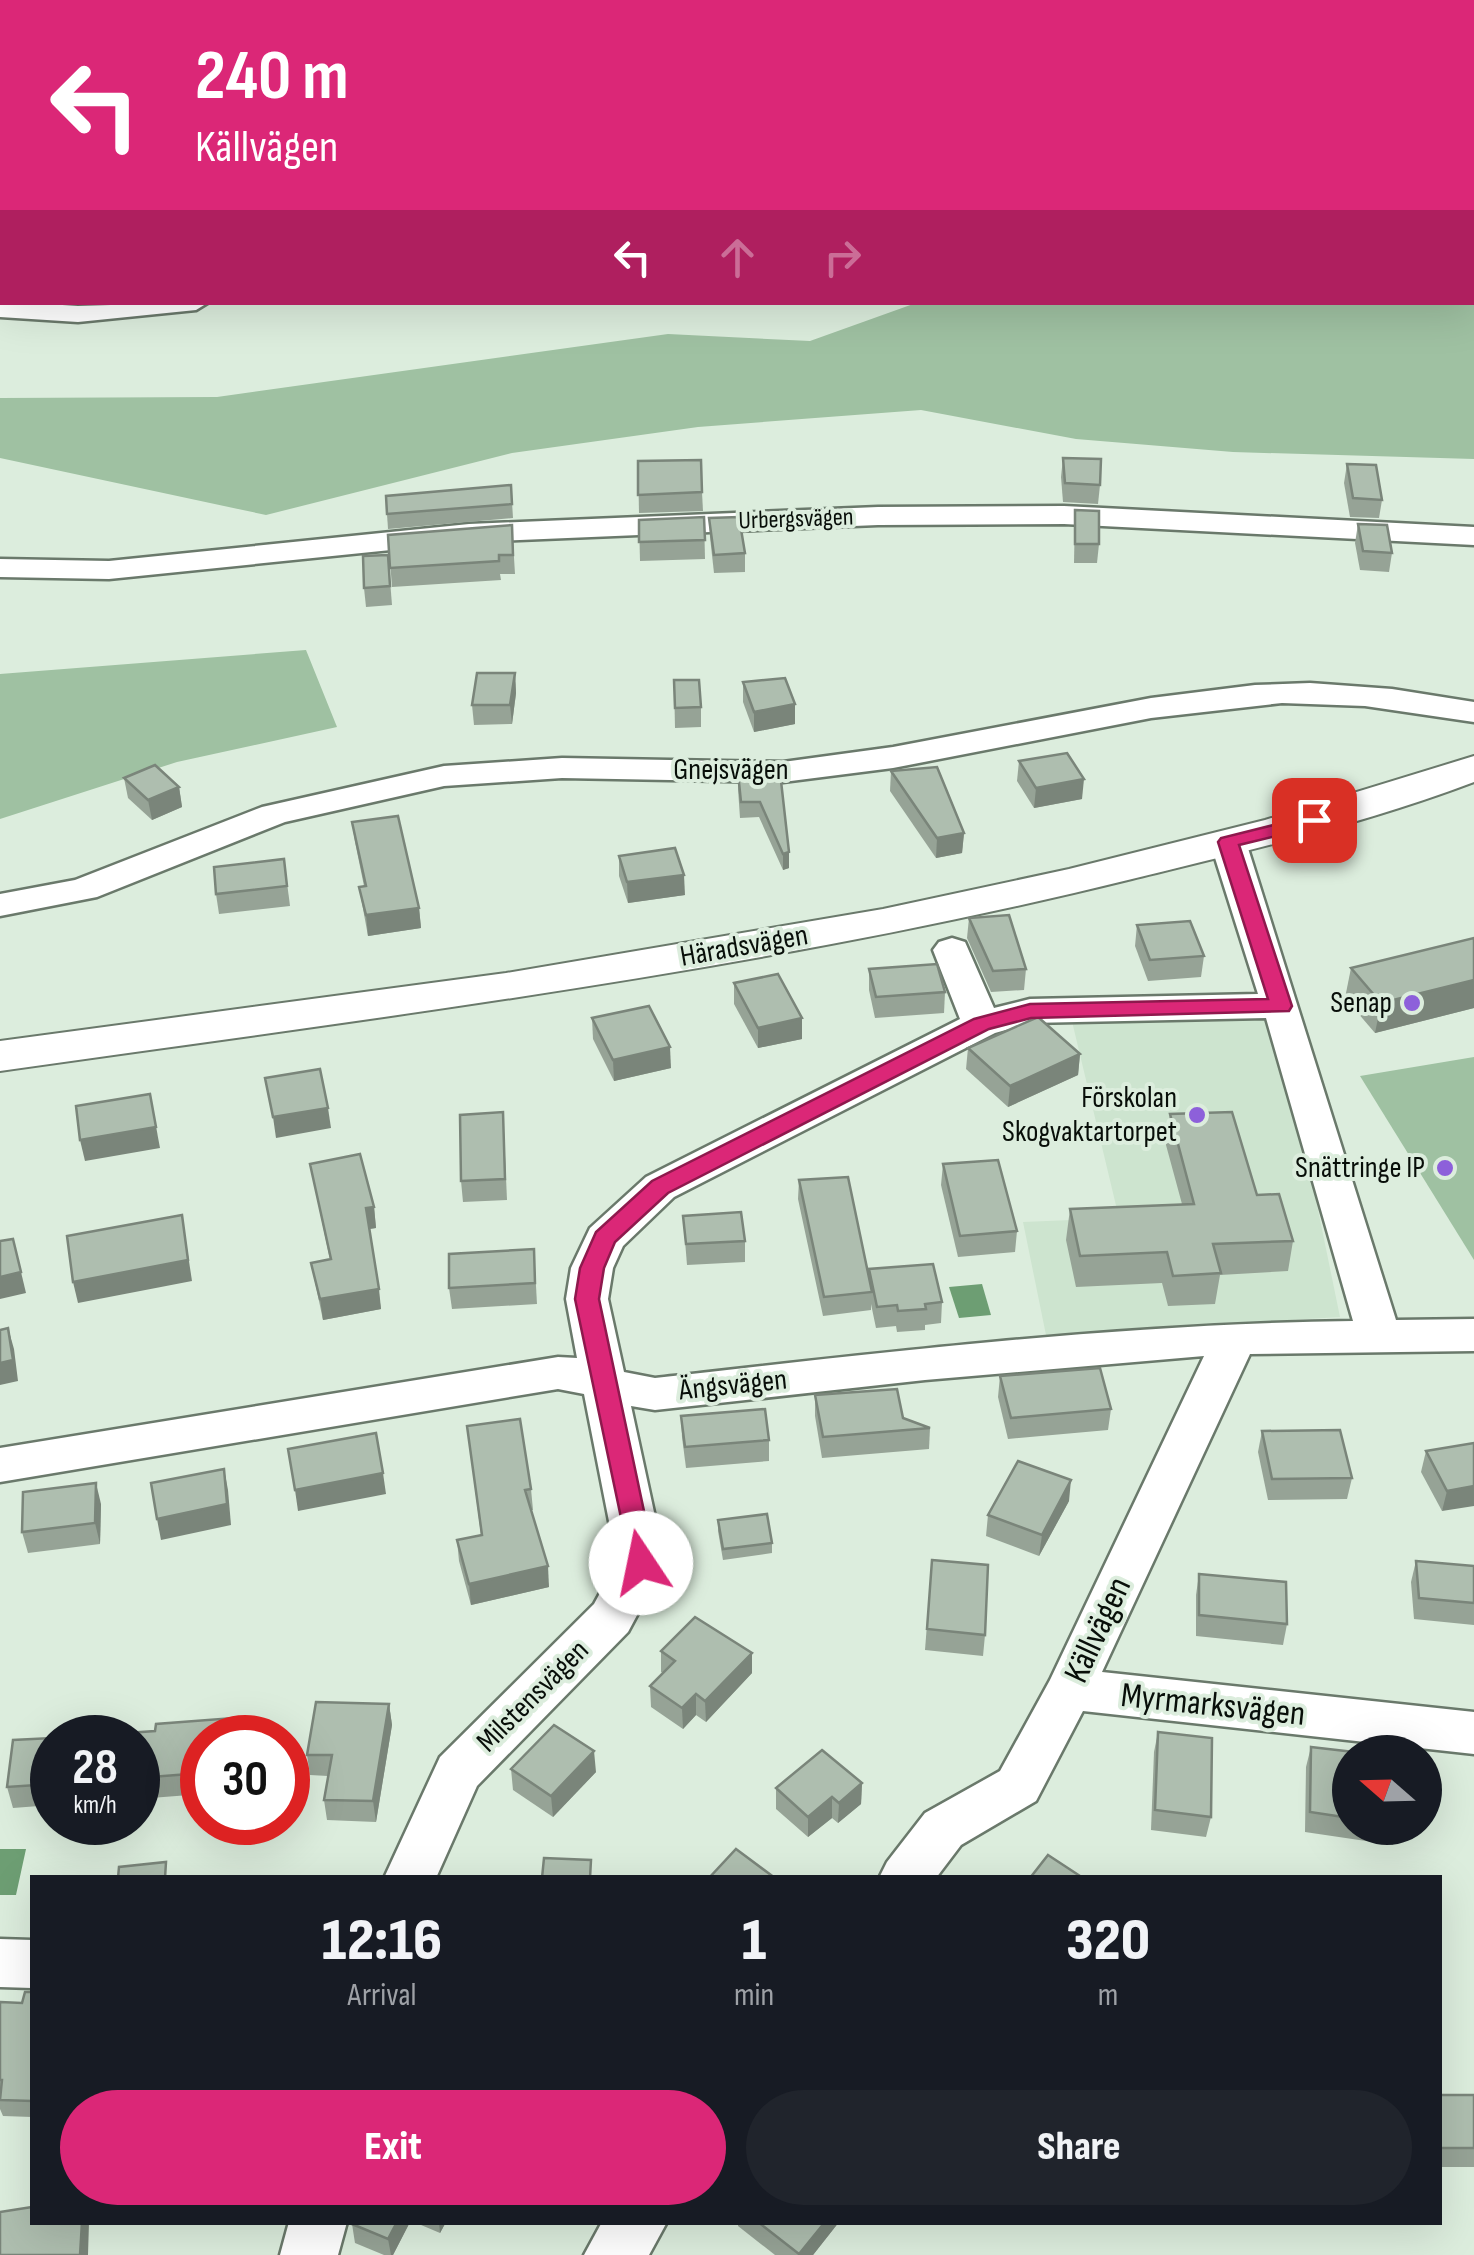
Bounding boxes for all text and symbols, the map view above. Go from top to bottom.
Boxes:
text: 240 m [195,35,349,119]
icon: left [30,40,160,170]
text: Källvägen [195,120,338,175]
icon: left [605,230,660,285]
icon: ahead [710,230,765,285]
icon: right [815,230,870,285]
street label: Urbergsvägen [738,502,854,536]
street label: Gnejsvägen [673,752,789,788]
pin [1272,778,1357,863]
icon: arrive [1287,793,1342,848]
street label: Häradsvägen [677,917,811,975]
place label: Senap [1330,985,1392,1021]
marker: Senap [1401,992,1423,1014]
place label: Förskolan Skogvaktartorpet [1002,1080,1177,1150]
marker: Förskolan Skogvaktartorpet [1186,1104,1208,1126]
place label: Snättringe IP [1295,1150,1425,1186]
marker: Snättringe IP [1434,1157,1456,1179]
street label: Ängsvägen [676,1361,789,1409]
position arrow [589,1511,693,1615]
street label: Källvägen [1055,1570,1141,1690]
street label: Milstensvägen [469,1632,597,1760]
street label: Myrmarksvägen [1119,1674,1307,1736]
speed limit sign: 30 [180,1715,310,1845]
north arrow [1332,1735,1442,1845]
map controls [1332,1735,1442,1845]
text: 28 [72,1738,118,1798]
text: km/h [73,1790,117,1821]
text: 12:16 [322,1905,442,1977]
text: 1 [742,1905,766,1977]
text: 320 [1066,1905,1150,1977]
text: Arrival [348,1976,416,2015]
text: min [734,1976,774,2015]
text: m [1098,1976,1118,2015]
button: Exit [60,2090,726,2205]
button: Share [746,2090,1412,2205]

